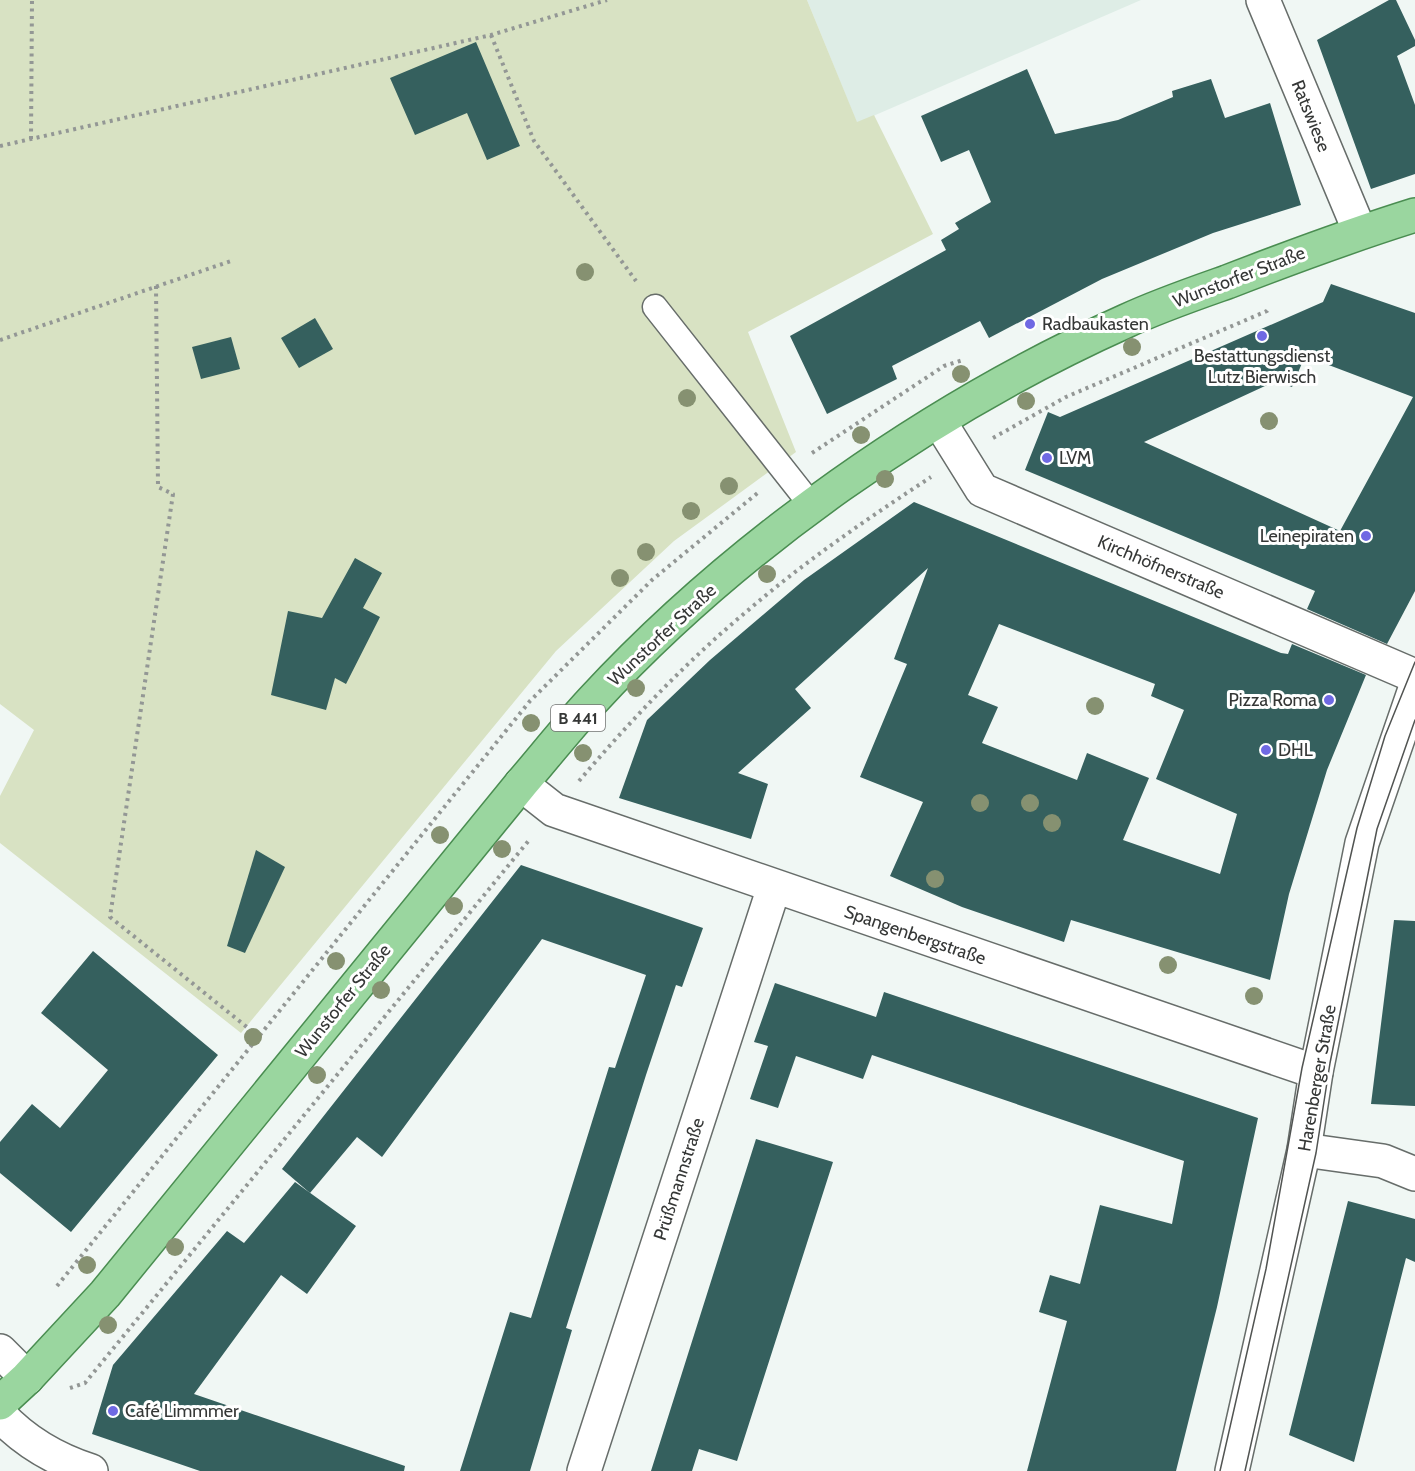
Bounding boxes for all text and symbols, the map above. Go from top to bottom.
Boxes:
street label: Ratswiese [1287,77,1335,155]
street label: Wunstorfer Straße [1170,242,1308,312]
place label: Radbaukasten [1042,313,1149,335]
marker: Radbaukasten [1023,317,1037,331]
marker: Bestattungsdienst Lutz Bierwisch [1255,329,1269,343]
place label: Bestattungsdienst Lutz Bierwisch [1194,345,1330,388]
place label: LVM [1059,447,1091,469]
marker: LVM [1040,451,1054,465]
place label: Leinepiraten [1260,525,1354,547]
marker: Leinepiraten [1359,529,1373,543]
street label: Kirchhöfnerstraße [1094,530,1228,604]
street label: Wunstorfer Straße [603,579,721,691]
place label: Pizza Roma [1229,689,1317,711]
marker: Pizza Roma [1322,693,1336,707]
road number: B 441 [551,705,605,731]
place label: DHL [1278,739,1313,761]
marker: DHL [1259,743,1273,757]
street label: Spangenbergstraße [841,900,989,970]
street label: Wunstorfer Straße [290,940,396,1062]
street label: Harenberger Straße [1293,1003,1341,1153]
street label: Prüßmannstraße [649,1115,709,1243]
place label: Café Limmmer [125,1400,239,1422]
marker: Café Limmmer [106,1404,120,1418]

